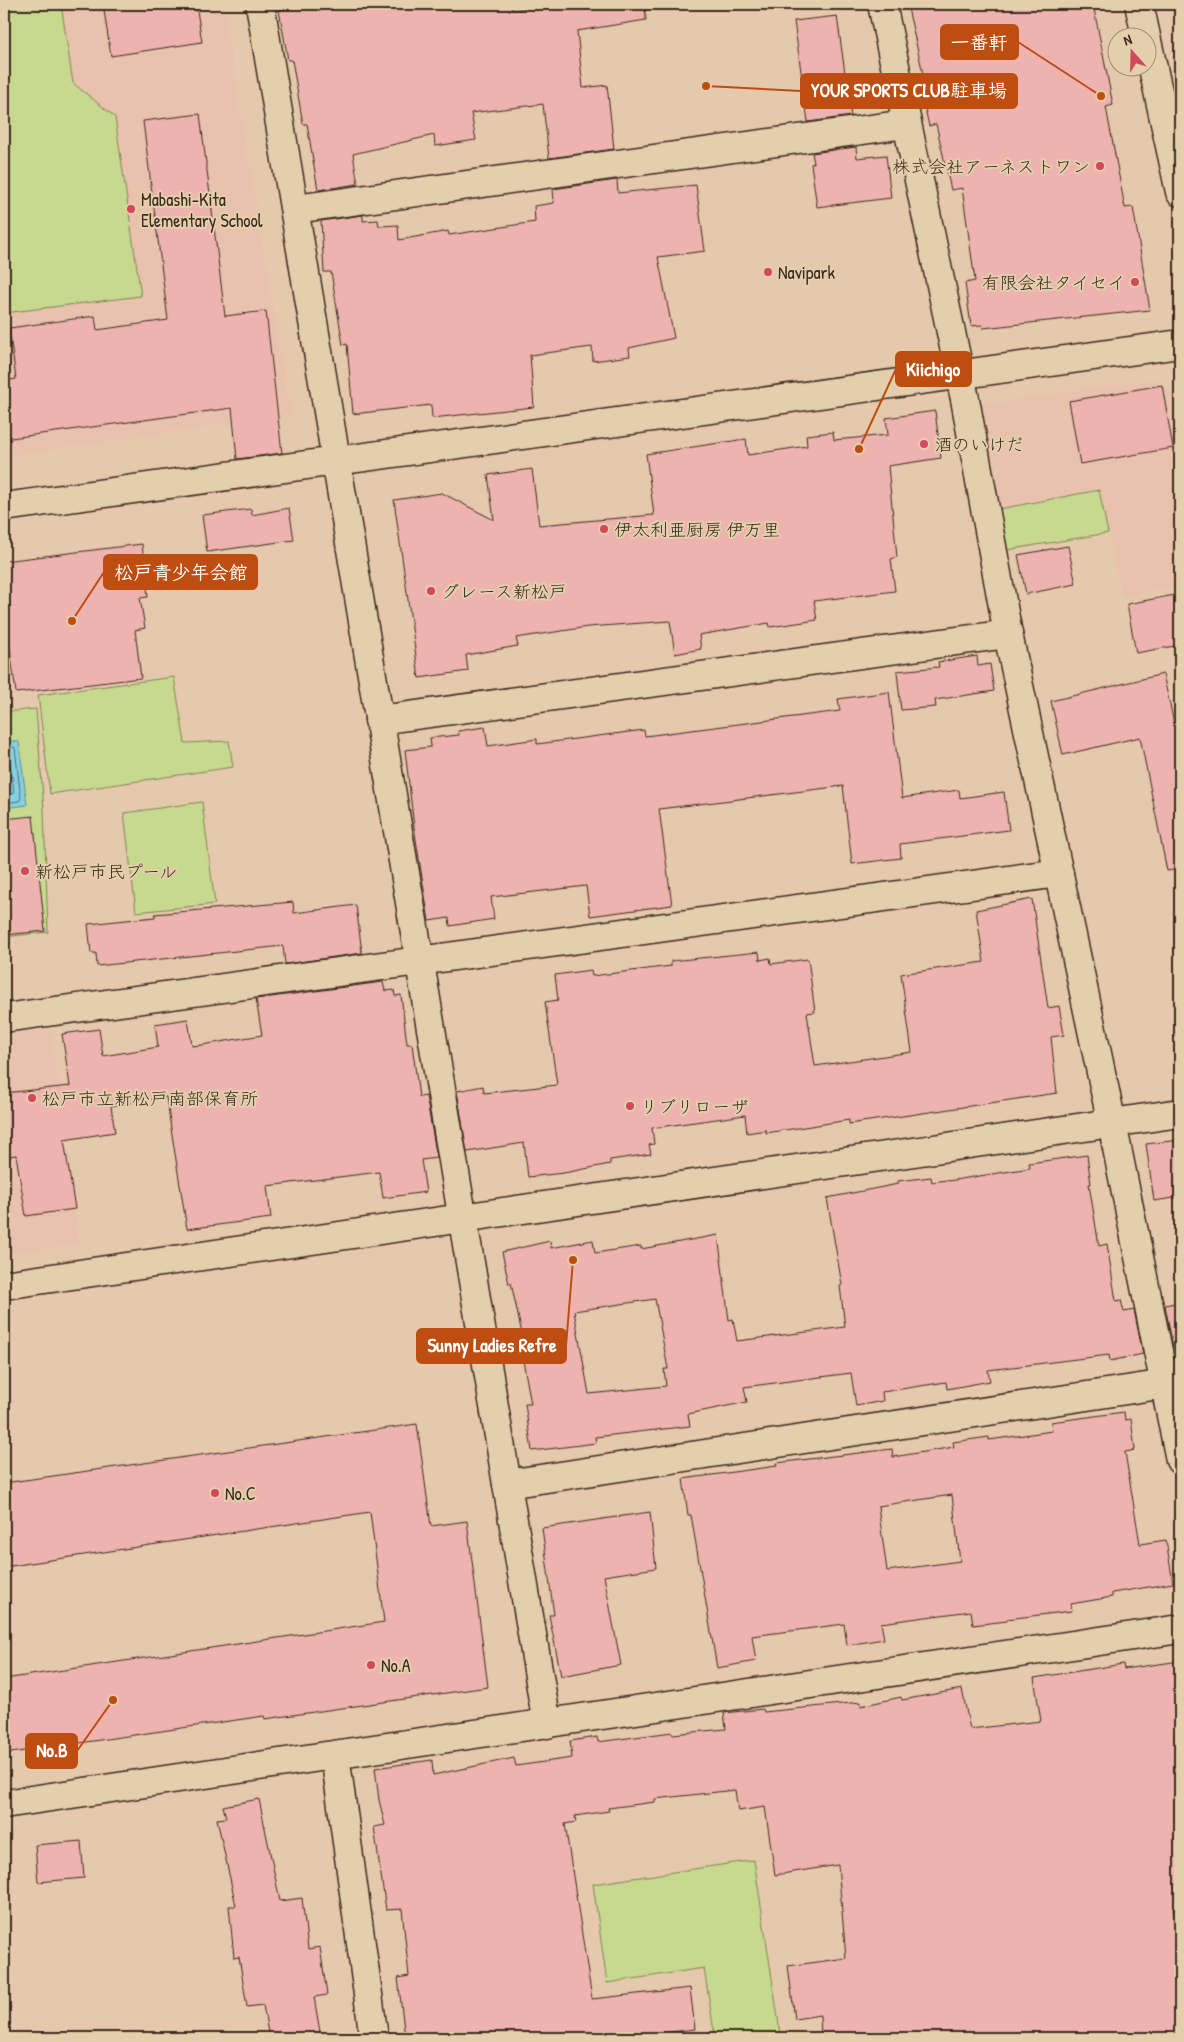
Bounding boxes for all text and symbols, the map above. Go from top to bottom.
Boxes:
callout: 一番軒 [941,25,1018,59]
north arrow [1106,28,1156,78]
text: 一番軒 [950,29,1008,55]
text: N [1121,29,1135,50]
callout: YOUR SPORTS CLUB駐車場 [801,74,1017,108]
text: YOUR SPORTS CLUB駐車場 [811,77,1007,103]
place label: 株式会社アーネストワン [892,154,1090,179]
marker: 株式会社アーネストワン [1094,160,1106,172]
place label: Mabashi-Kita Elementary School [141,187,263,233]
marker: Mabashi-Kita Elementary School [125,203,137,215]
place label: Navipark [778,260,836,285]
marker: Navipark [762,266,774,278]
place label: 有限会社タイセイ [982,270,1125,295]
marker: 有限会社タイセイ [1129,276,1141,288]
callout: Kiichigo [896,352,971,386]
text: Kiichigo [906,356,960,383]
place label: 酒のいけだ [934,432,1024,457]
marker: 酒のいけだ [918,438,930,450]
place label: 伊太利亜厨房 伊万里 [614,517,780,542]
marker: 伊太利亜厨房 伊万里 [598,523,610,535]
callout: 松戸青少年会館 [104,555,257,589]
text: 松戸青少年会館 [114,559,248,585]
place label: グレース新松戸 [441,579,567,604]
marker: グレース新松戸 [425,585,437,597]
place label: 新松戸市民プール [35,859,177,884]
marker: 新松戸市民プール [19,865,31,877]
place label: 松戸市立新松戸南部保育所 [42,1086,258,1111]
marker: 松戸市立新松戸南部保育所 [26,1092,38,1104]
place label: リブリローザ [640,1094,749,1119]
marker: リブリローザ [624,1100,636,1112]
callout: Sunny Ladies Refre [417,1329,566,1363]
text: Sunny Ladies Refre [427,1332,557,1359]
place label: No.C [225,1481,256,1506]
marker: No.C [209,1487,221,1499]
place label: No.A [381,1653,411,1678]
marker: No.A [365,1659,377,1671]
callout: No.B [26,1734,77,1768]
text: No.B [36,1737,68,1763]

